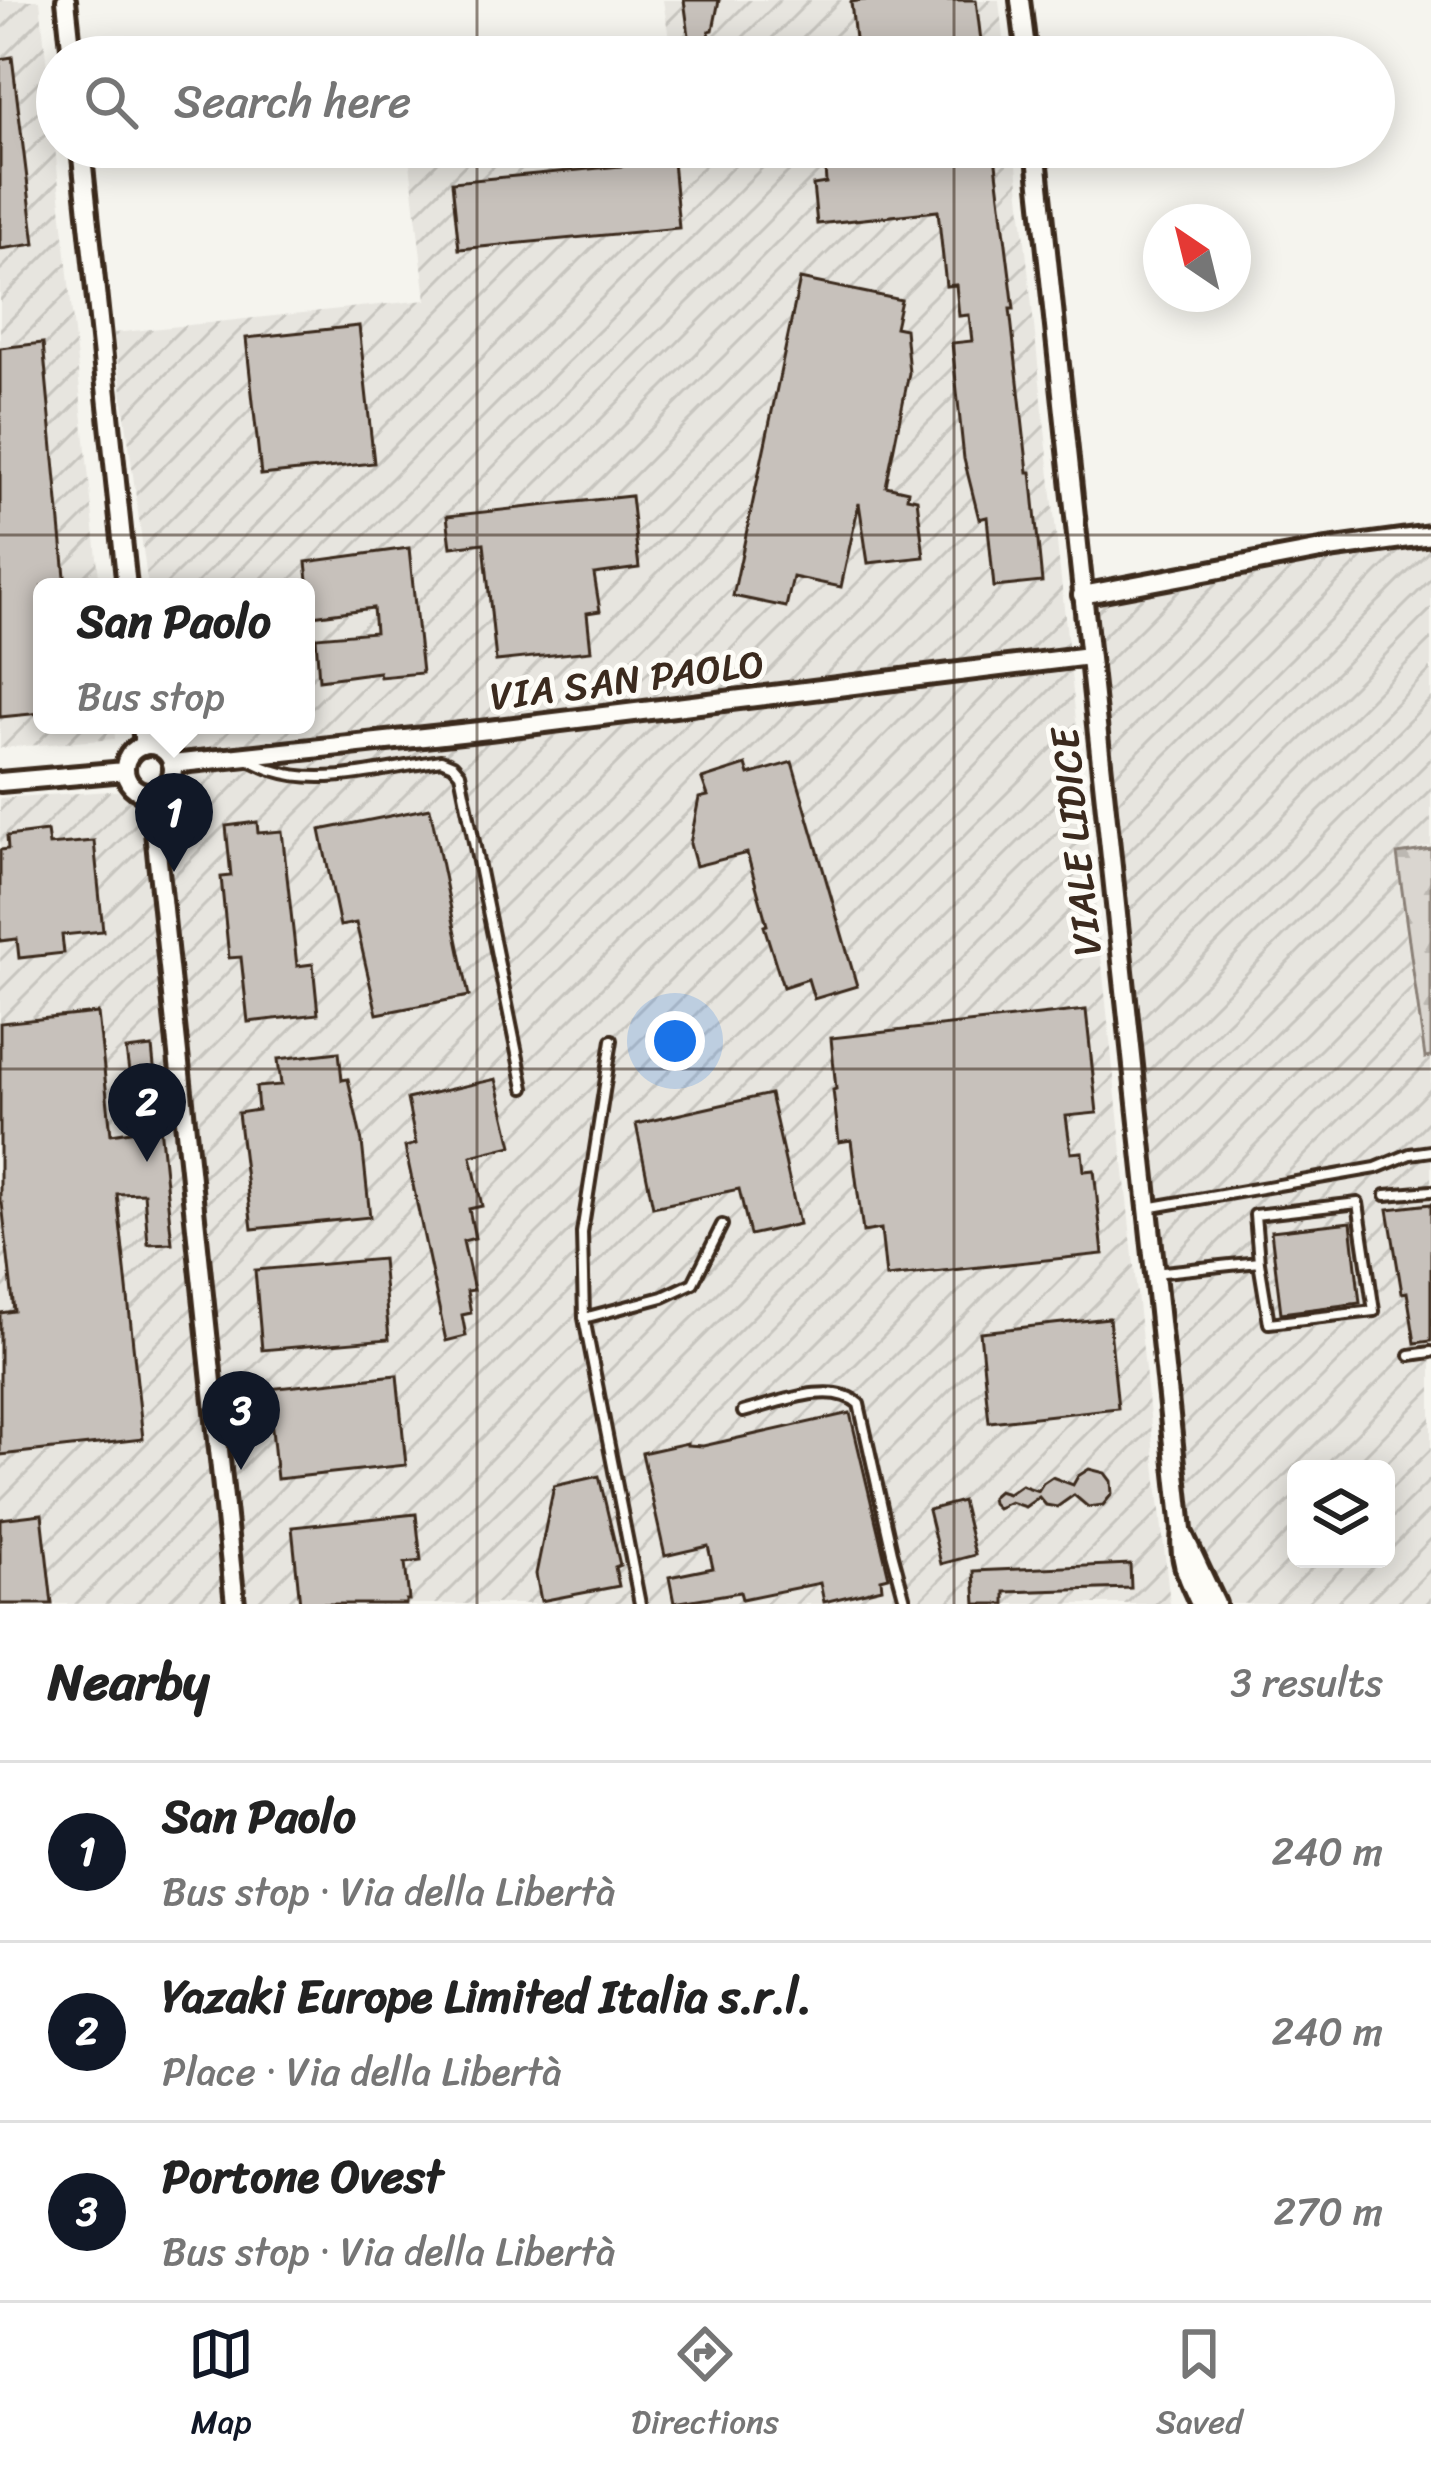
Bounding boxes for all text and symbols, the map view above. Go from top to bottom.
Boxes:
search box [36,36,1395,168]
text: Search here [174,62,411,142]
icon: search [78,69,144,135]
north arrow [1143,204,1251,312]
popup [33,578,315,734]
text: San Paolo [77,582,271,662]
street label: VIA SAN PAOLO [486,628,768,731]
text: Bus stop [77,662,225,731]
street label: VIALE LIDICE [1029,722,1122,959]
pin: 1 [135,773,213,872]
your location [645,1011,705,1071]
pin: 2 [108,1063,186,1162]
pin: 3 [202,1371,280,1470]
map controls [1287,1460,1395,1568]
button: layers [1287,1460,1395,1568]
text: Nearby [48,1637,209,1727]
text: 3 results [1230,1648,1383,1717]
text: San Paolo [162,1777,356,1857]
text: 1 [79,1817,95,1886]
text: 240 m [1271,1817,1383,1886]
text: Bus stop · Via della Libertà [162,1857,616,1926]
text: Yazaki Europe Limited Italia s.r.l. [162,1957,812,2037]
text: 2 [76,1997,98,2066]
text: 240 m [1271,1997,1383,2066]
text: Place · Via della Libertà [162,2037,562,2106]
text: Portone Ovest [162,2137,443,2217]
text: 3 [76,2177,98,2246]
text: 270 m [1273,2177,1383,2246]
text: Bus stop · Via della Libertà [162,2217,616,2286]
tab: Map [188,2321,254,2451]
tab: Directions [631,2321,779,2451]
tab: Saved [1156,2321,1243,2451]

